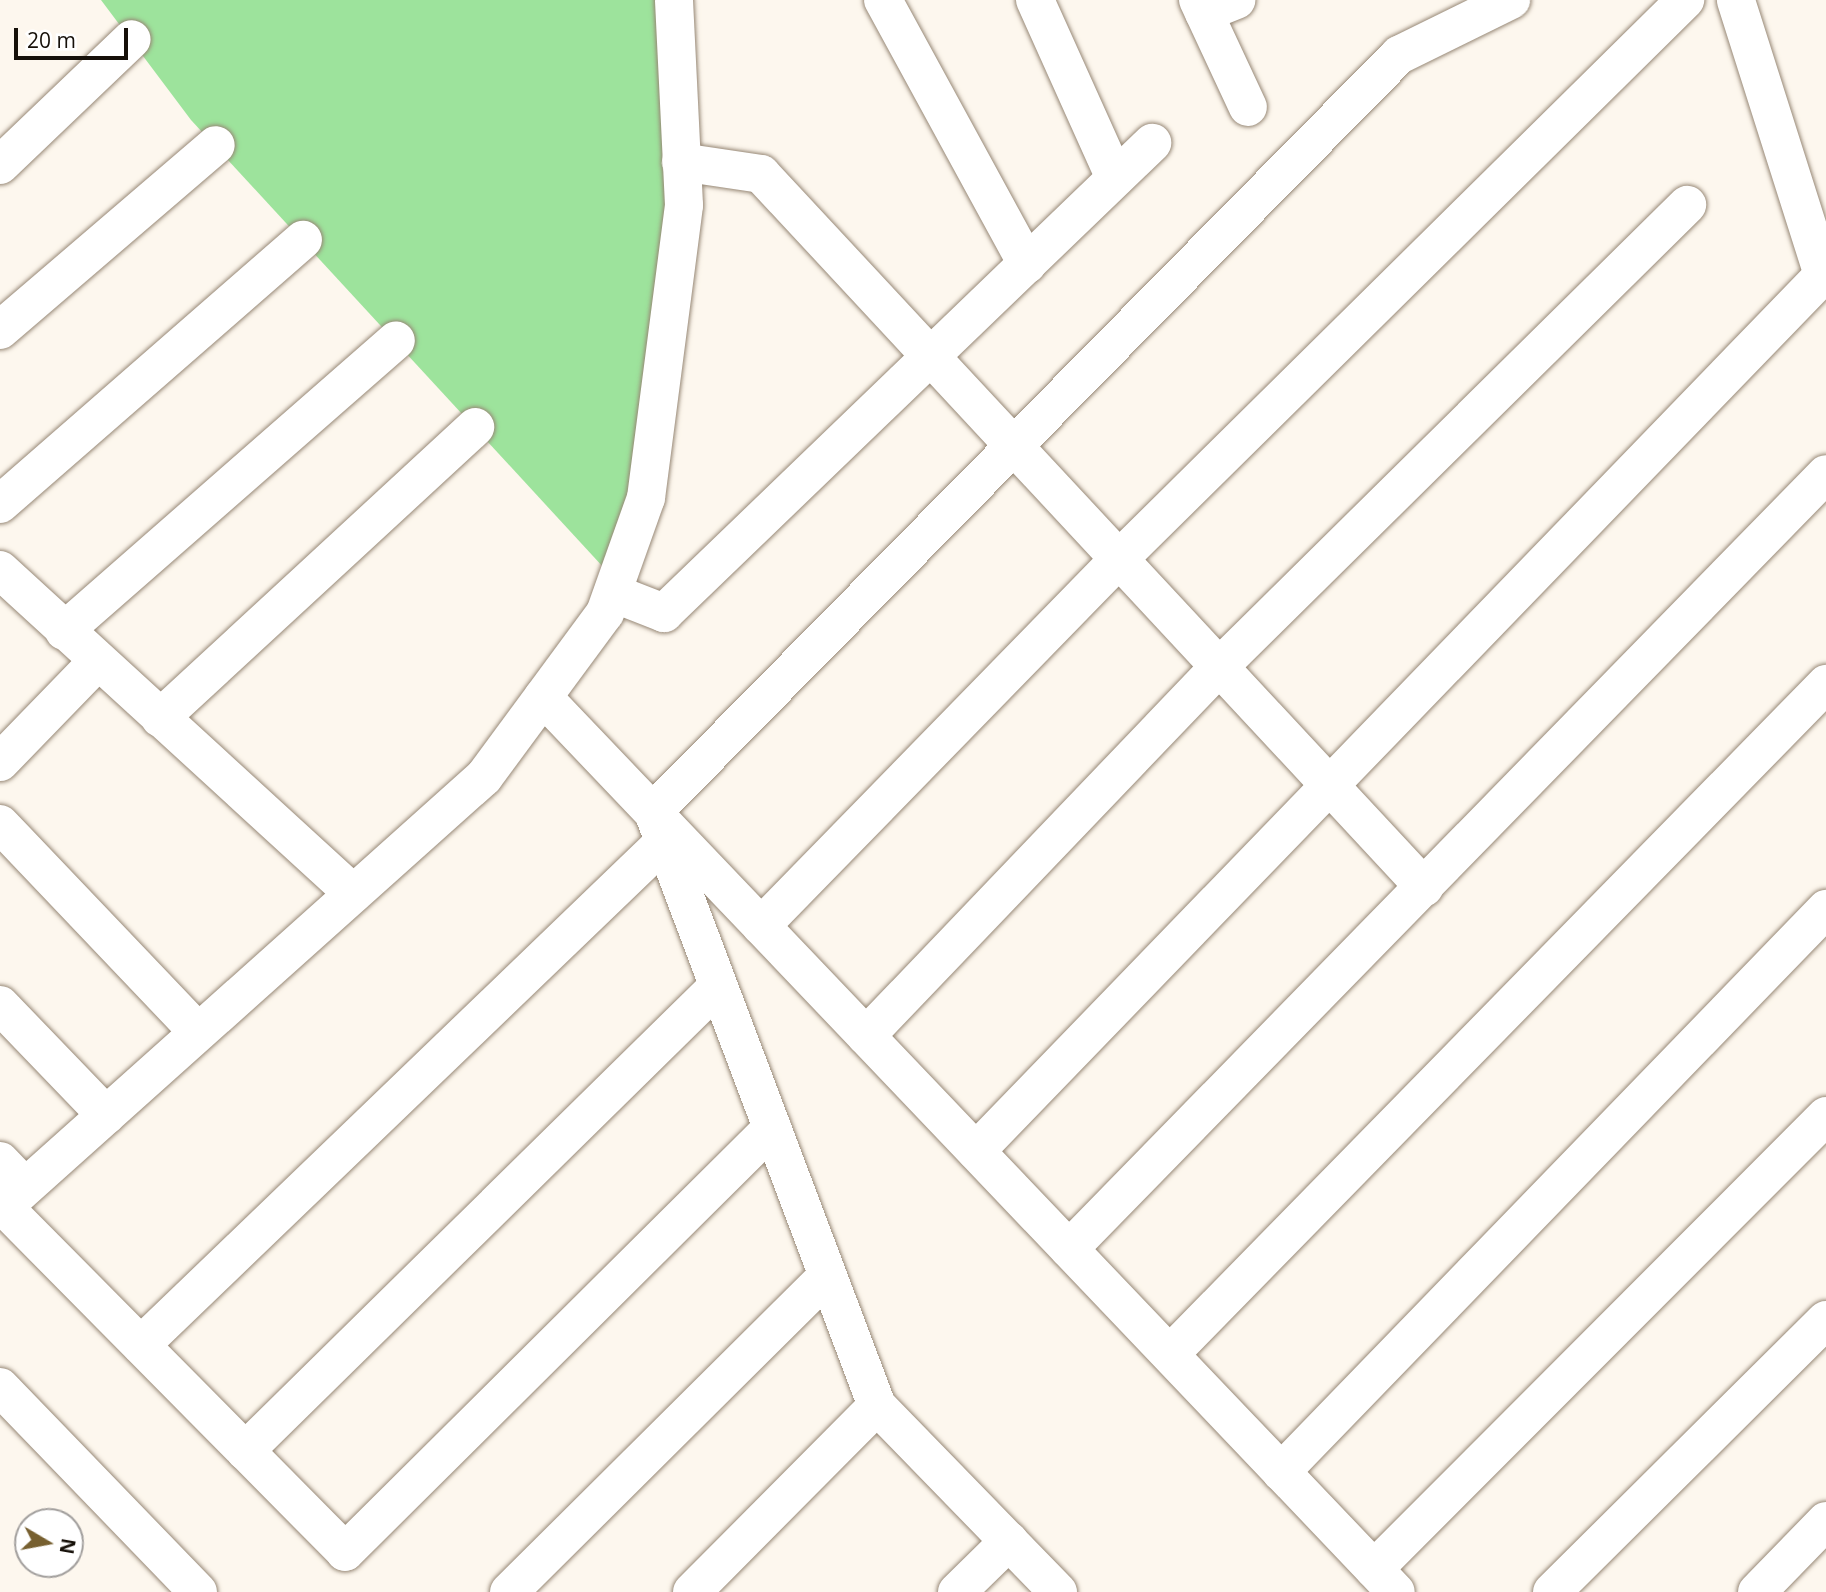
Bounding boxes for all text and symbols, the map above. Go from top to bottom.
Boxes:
scale bar [18,14,131,58]
text: 20 m [27,26,76,54]
north arrow [14,1508,84,1578]
text: N [54,1536,82,1556]

